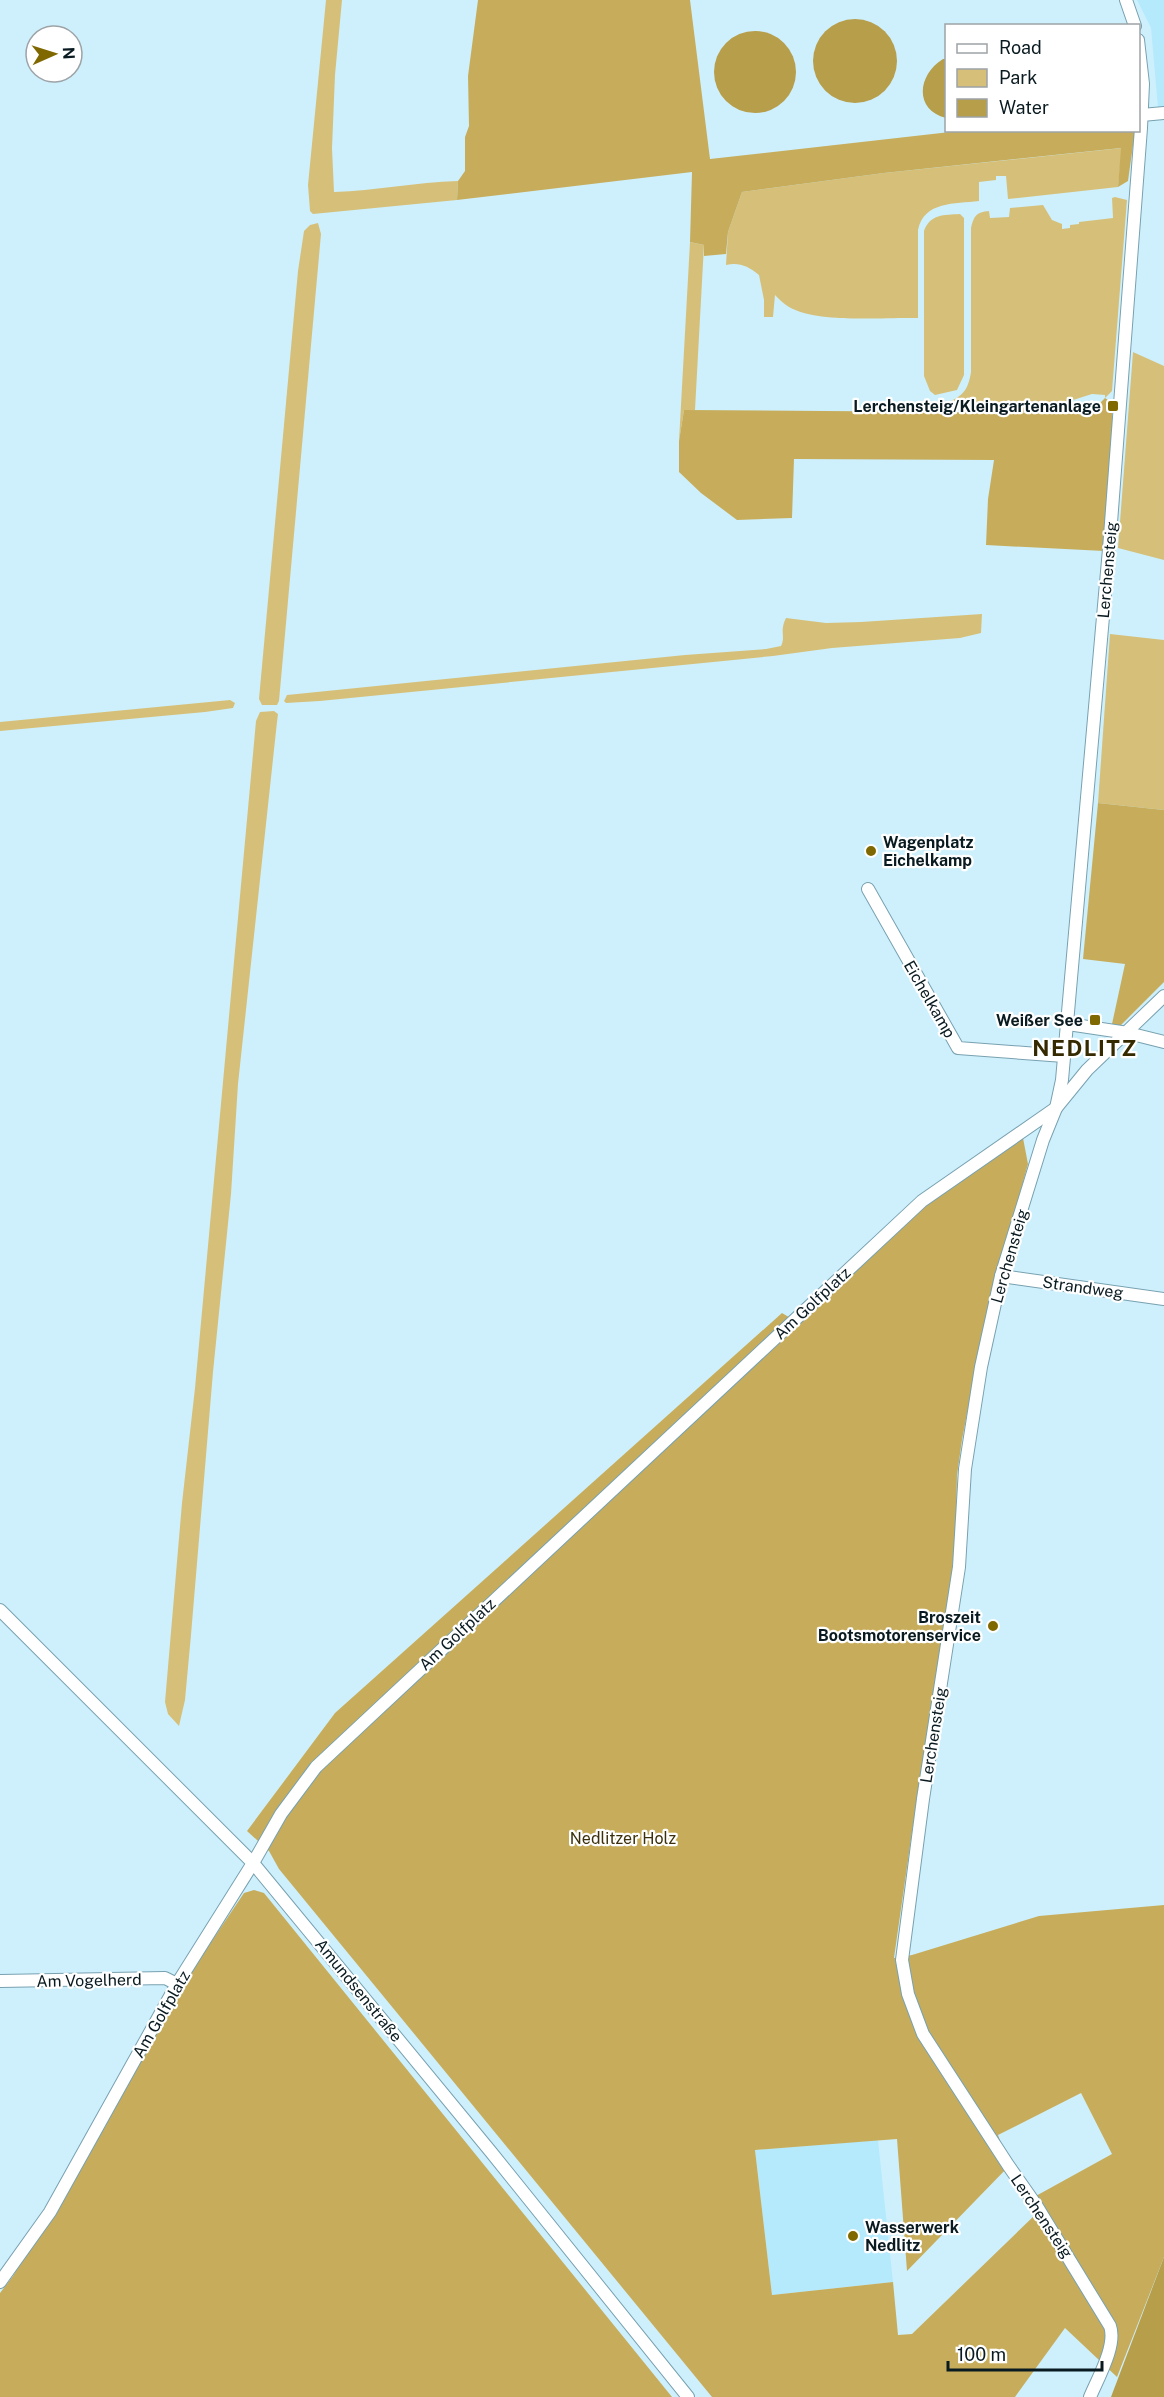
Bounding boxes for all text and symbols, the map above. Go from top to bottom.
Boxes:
north arrow [24,24,84,84]
legend [945,24,1140,132]
text: Road [999,37,1042,58]
text: N [59,46,78,60]
text: Park [999,67,1037,88]
text: Water [999,97,1049,118]
place label: Lerchensteig/Kleingartenanlage [853,397,1101,416]
marker: Lerchensteig/Kleingartenanlage [1106,399,1120,413]
street label: Lerchensteig [1094,521,1121,619]
place label: Wagenplatz Eichelkamp [883,833,974,870]
marker: Wagenplatz Eichelkamp [864,844,878,858]
street label: Eichelkamp [900,957,959,1041]
place label: Weißer See [996,1011,1083,1030]
marker: Weißer See [1088,1013,1102,1027]
district label: NEDLITZ [1032,1035,1138,1061]
street label: Lerchensteig [987,1207,1032,1305]
street label: Am Golfplatz [770,1263,855,1344]
street label: Strandweg [1041,1272,1125,1303]
street label: Am Golfplatz [415,1594,500,1675]
place label: Broszeit Bootsmotorenservice [818,1608,981,1645]
marker: Broszeit Bootsmotorenservice [986,1619,1000,1633]
street label: Lerchensteig [917,1686,950,1784]
park label: Nedlitzer Holz [570,1829,676,1848]
street label: Amundsenstraße [311,1935,406,2046]
street label: Am Golfplatz [129,1967,194,2061]
street label: Am Vogelherd [36,1970,142,1991]
street label: Lerchensteig [1007,2171,1077,2262]
place label: Wasserwerk Nedlitz [865,2218,959,2255]
marker: Wasserwerk Nedlitz [846,2229,860,2243]
scale bar [948,2334,1102,2372]
text: 100 m [957,2344,1006,2365]

